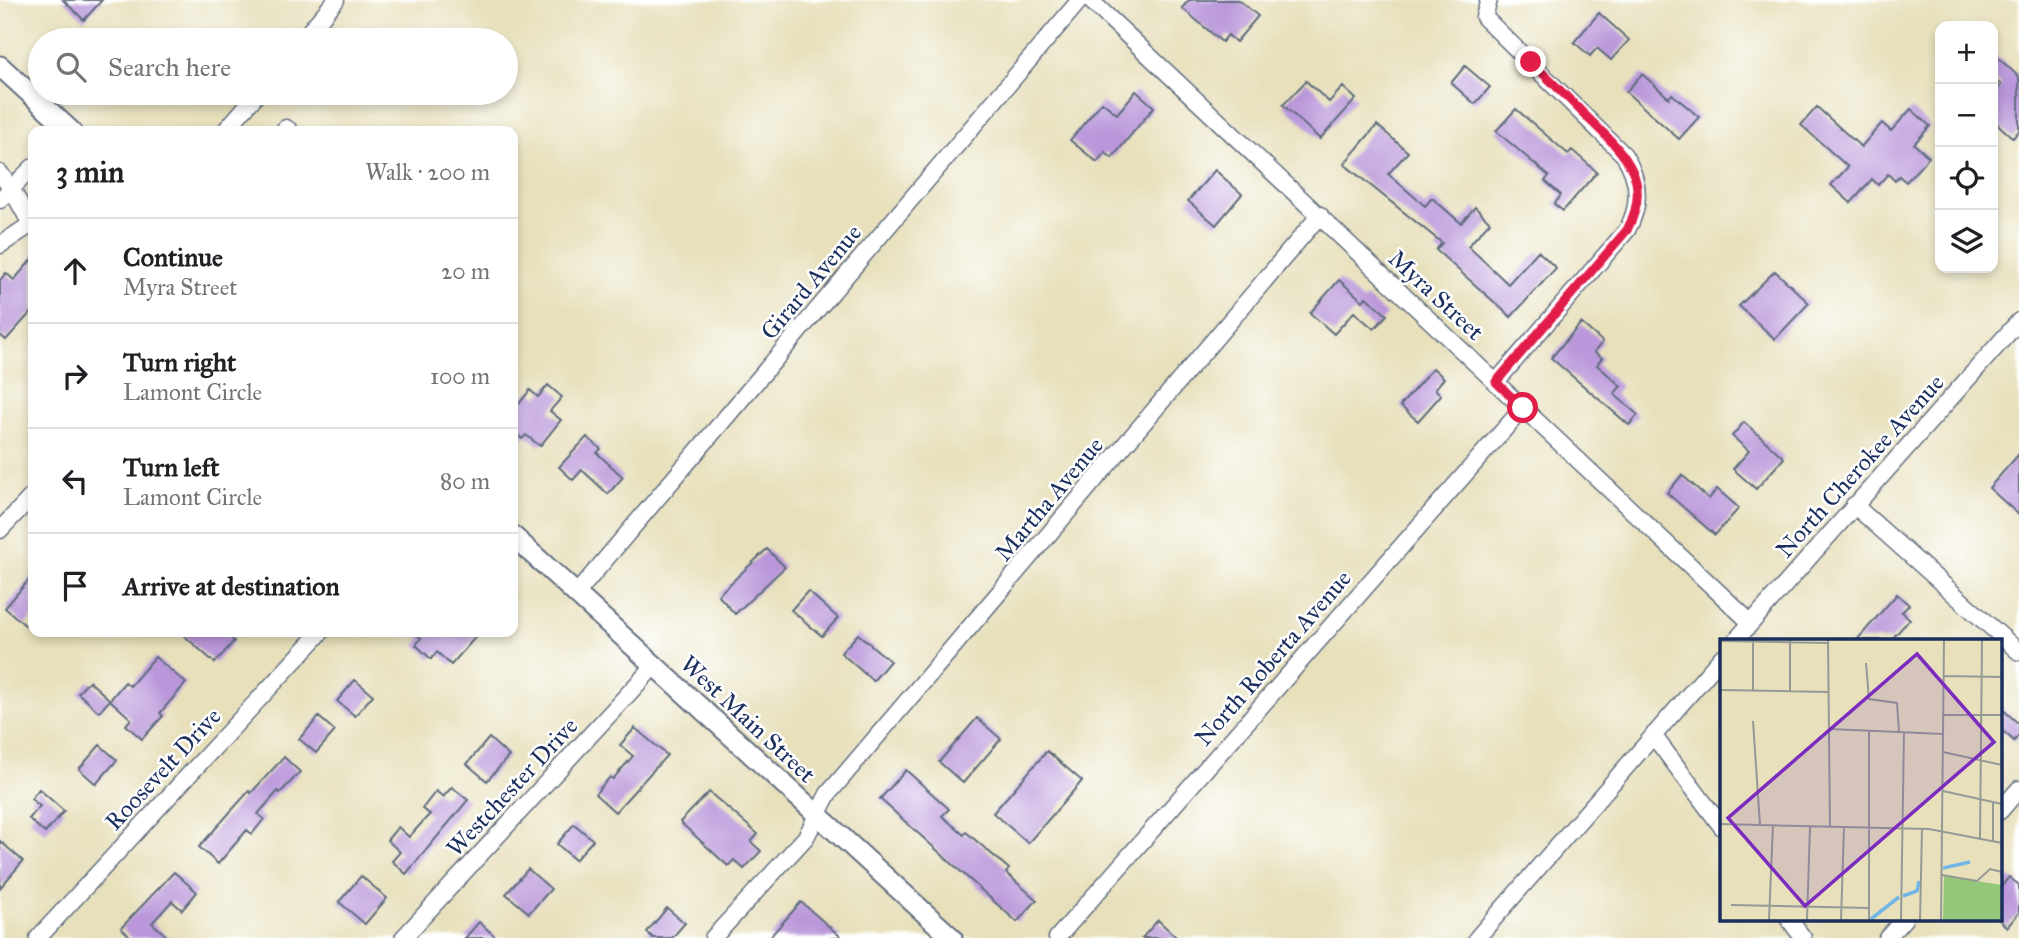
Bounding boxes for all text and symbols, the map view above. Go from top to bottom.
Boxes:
map controls [1935,21,1998,273]
button: + [1935,21,1998,84]
search box [28,28,518,105]
route end [1515,46,1546,77]
icon: search [52,48,90,86]
text: Search here [108,51,231,83]
button: − [1935,84,1998,147]
button: locate [1935,147,1998,210]
text: 3 min [56,154,124,190]
text: Walk · 200 m [365,158,490,186]
button: layers [1935,210,1998,273]
street label: Girard Avenue [754,218,868,346]
text: Continue [123,241,223,273]
street label: Myra Street [1382,243,1490,347]
icon: ahead [56,252,94,290]
text: 20 m [441,257,490,285]
text: Myra Street [123,273,237,301]
text: Turn right [123,346,236,378]
icon: right [56,357,94,395]
text: 100 m [430,362,490,390]
street label: North Cherokee Avenue [1770,368,1950,564]
text: Lamont Circle [123,378,262,406]
route start [1507,392,1538,423]
street label: Martha Avenue [988,431,1110,567]
text: Turn left [123,451,219,483]
icon: left [56,462,94,500]
text: 80 m [440,467,490,495]
text: Lamont Circle [123,483,262,511]
street label: North Roberta Avenue [1188,564,1358,752]
icon: arrive [56,567,94,605]
text: Arrive at destination [123,570,340,602]
inset map [1720,639,2002,920]
street label: West Main Street [674,649,822,789]
street label: Roosevelt Drive [99,701,227,837]
street label: Westchester Drive [440,711,584,863]

